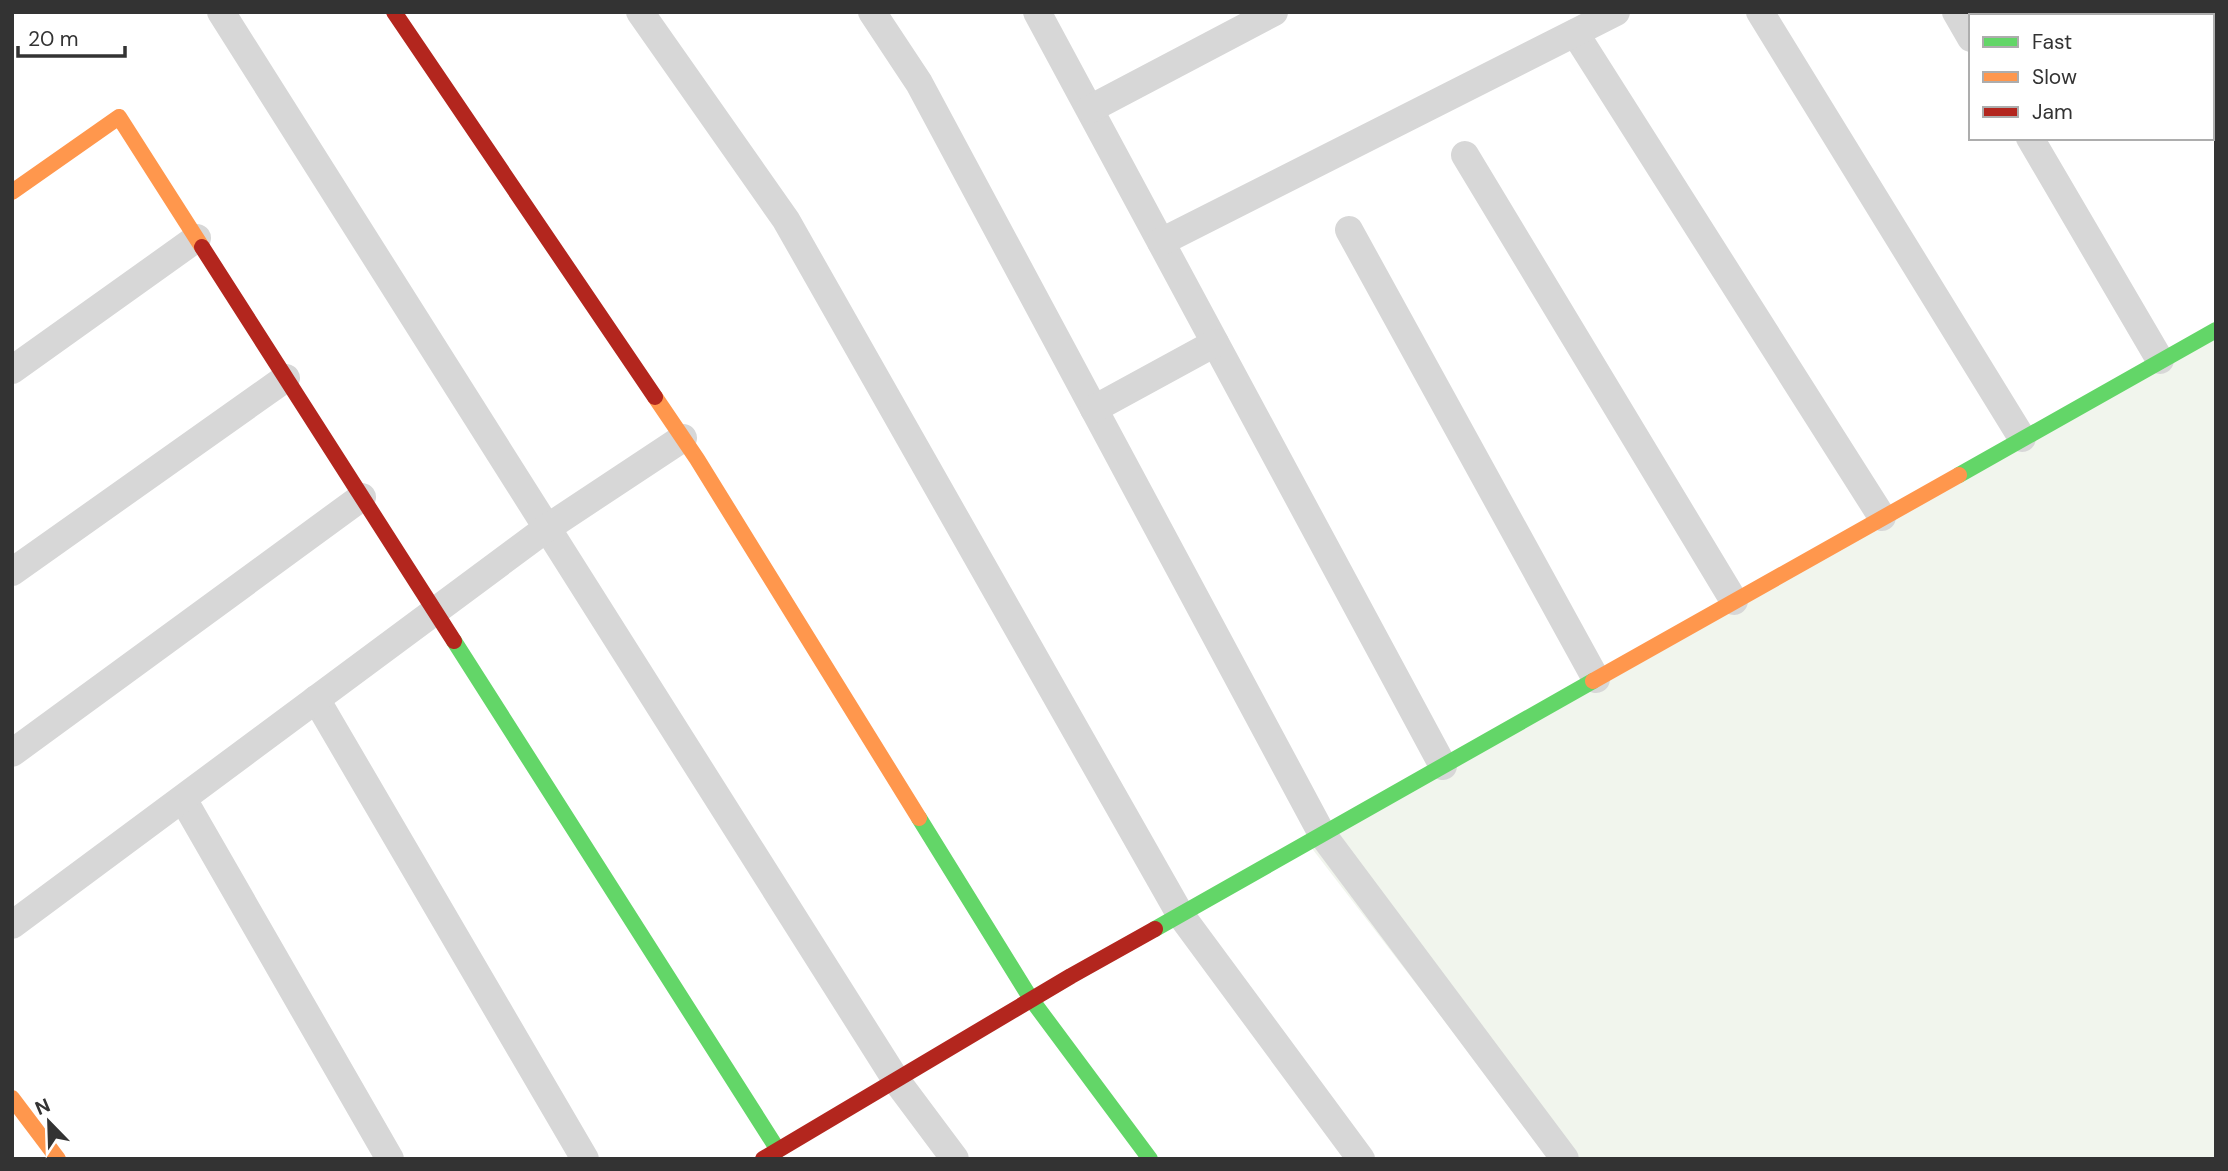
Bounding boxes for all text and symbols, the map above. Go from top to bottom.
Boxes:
scale bar [18,14,124,58]
legend [1969,14,2214,140]
text: 20 m [28,25,79,53]
text: Fast [2032,28,2072,56]
text: Slow [2032,63,2077,91]
text: Jam [2032,98,2073,126]
north arrow [14,1087,84,1157]
text: N [31,1093,54,1121]

